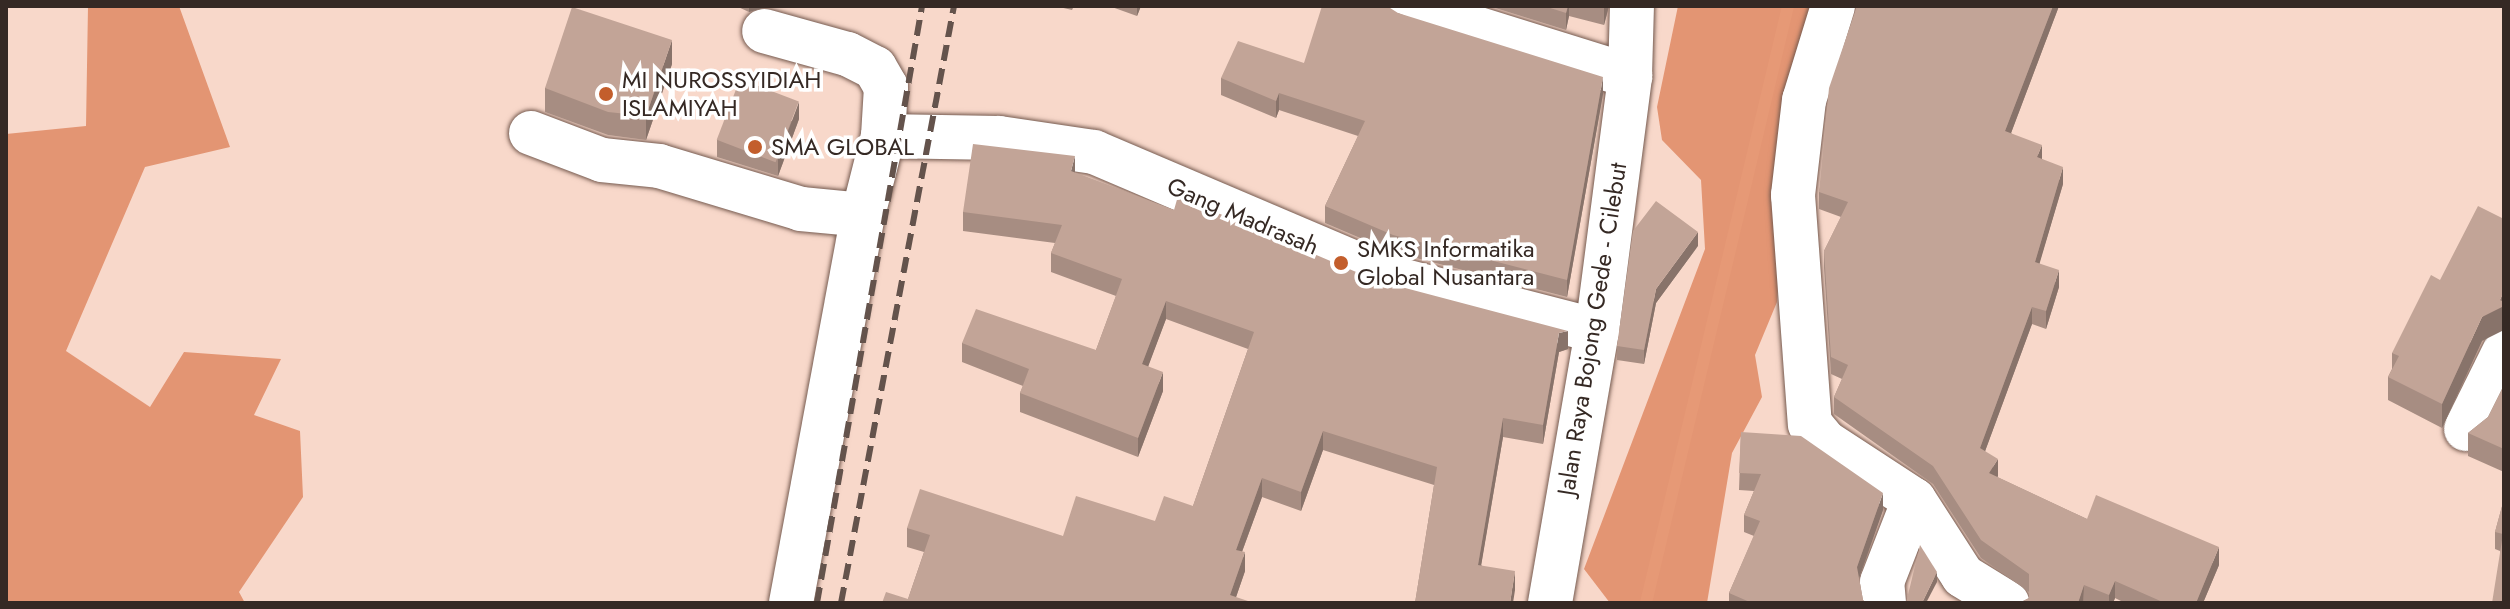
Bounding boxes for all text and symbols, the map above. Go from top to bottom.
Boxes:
place label: MI NUROSSYIDIAH ISLAMIYAH [622,66,821,122]
marker: MI NUROSSYIDIAH ISLAMIYAH [597,85,615,103]
place label: SMA GLOBAL [771,133,914,161]
marker: SMA GLOBAL [746,138,764,156]
street label: Jalan Raya Bojong Gede - Cilebut [1551,161,1633,497]
street label: Gang Madrasah [1163,171,1323,261]
place label: SMKS Informatika Global Nusantara [1357,235,1535,291]
marker: SMKS Informatika Global Nusantara [1332,254,1350,272]

